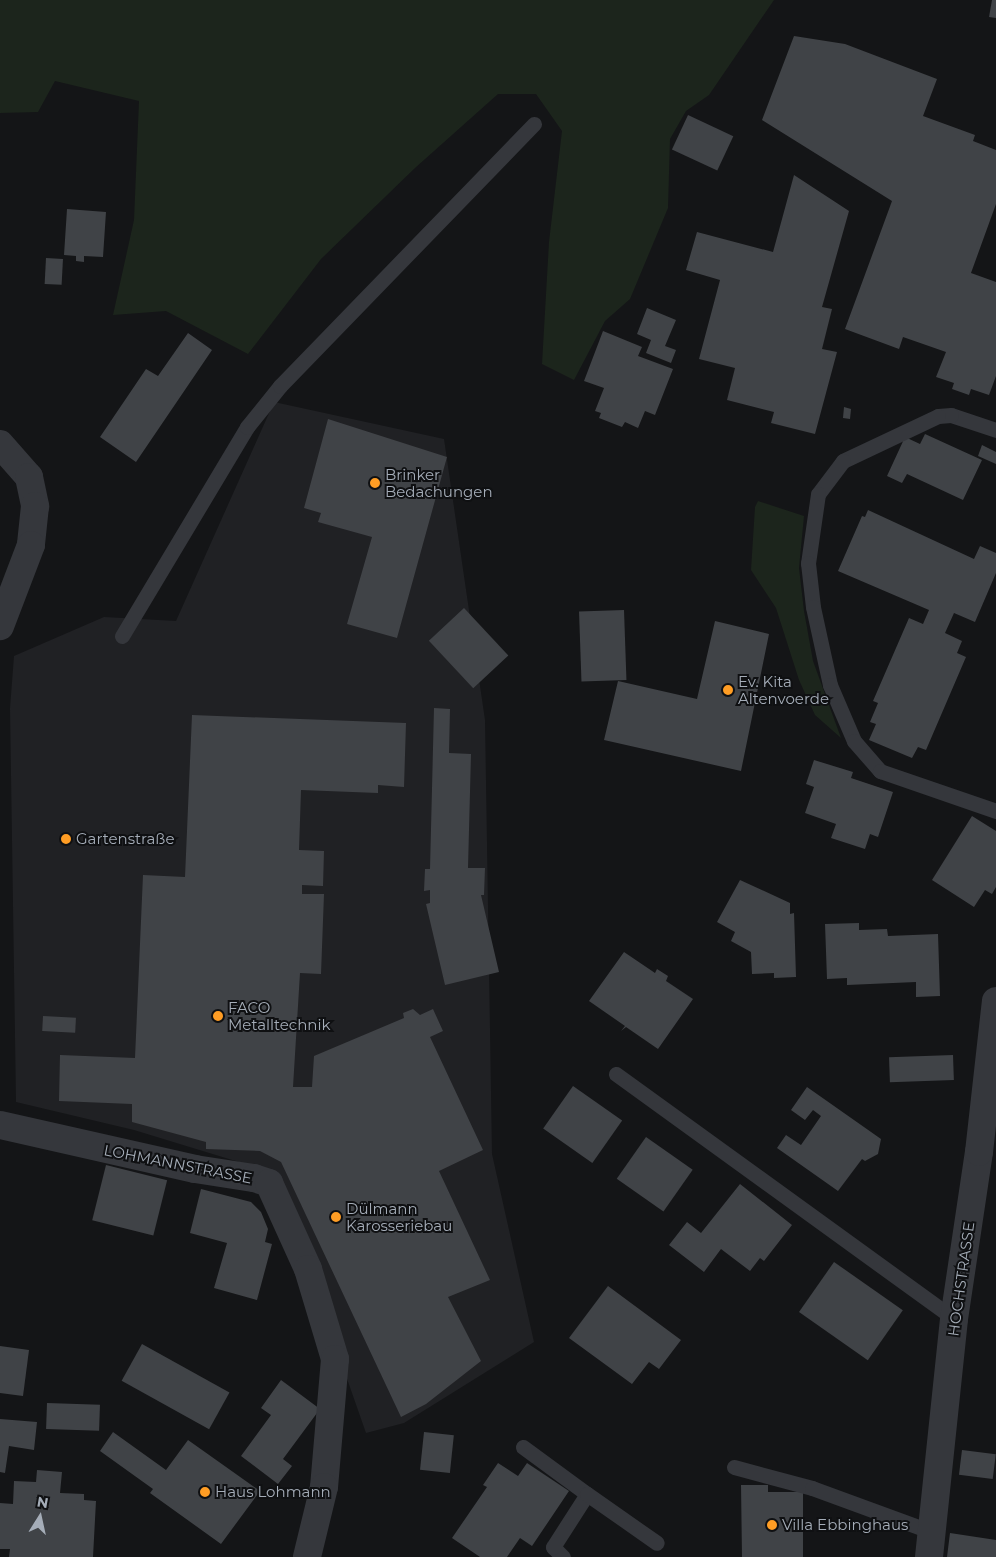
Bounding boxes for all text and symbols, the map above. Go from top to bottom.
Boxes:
place label: Brinker Bedachungen [385,465,493,500]
marker: Brinker Bedachungen [369,477,381,489]
place label: Ev. Kita Altenvoerde [738,672,829,707]
marker: Ev. Kita Altenvoerde [722,684,734,696]
place label: Gartenstraße [76,830,174,848]
marker: Gartenstraße [60,833,72,845]
place label: FACO Metalltechnik [228,998,330,1033]
marker: FACO Metalltechnik [212,1010,224,1022]
street label: LOHMANNSTRASSE [102,1141,254,1187]
place label: Dülmann Karosseriebau [346,1199,452,1234]
marker: Dülmann Karosseriebau [330,1211,342,1223]
street label: HOCHSTRASSE [944,1221,978,1337]
place label: Haus Lohmann [215,1483,331,1501]
marker: Haus Lohmann [199,1486,211,1498]
north arrow [15,1492,65,1542]
text: N [35,1492,50,1512]
place label: Villa Ebbinghaus [782,1516,908,1534]
marker: Villa Ebbinghaus [766,1519,778,1531]

